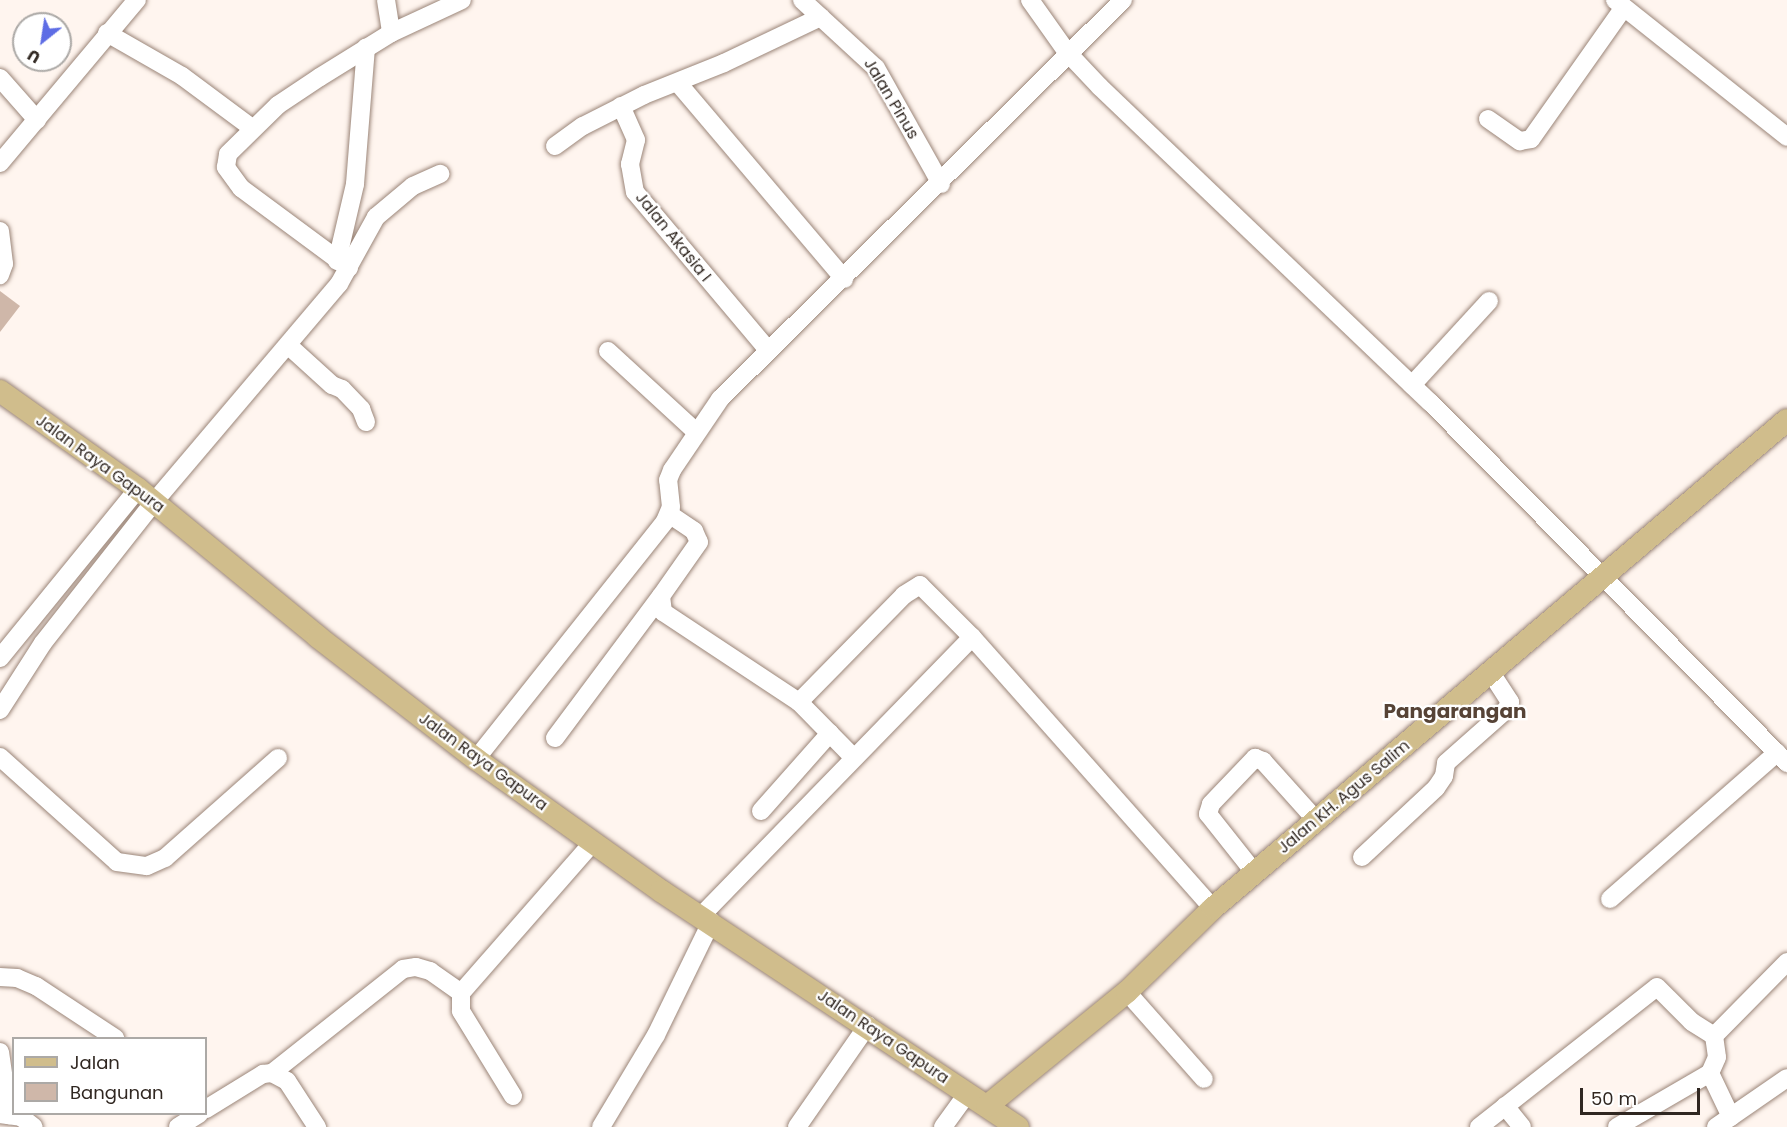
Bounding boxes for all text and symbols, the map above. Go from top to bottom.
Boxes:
north arrow [12,12,72,72]
text: U [23,44,44,69]
street label: Jalan Pinus [859,55,923,143]
street label: Jalan Akasia I [631,188,715,286]
street label: Jalan Raya Gapura [32,411,168,517]
district label: Pangarangan [1384,699,1526,723]
street label: Jalan Raya Gapura [415,709,551,815]
street label: Jalan KH. Agus Salim [1274,736,1414,858]
street label: Jalan Raya Gapura [814,986,952,1088]
legend [12,1037,207,1115]
text: Jalan [70,1050,120,1075]
scale bar [1583,1076,1703,1114]
text: Bangunan [70,1080,164,1105]
text: 50 m [1591,1086,1637,1111]

